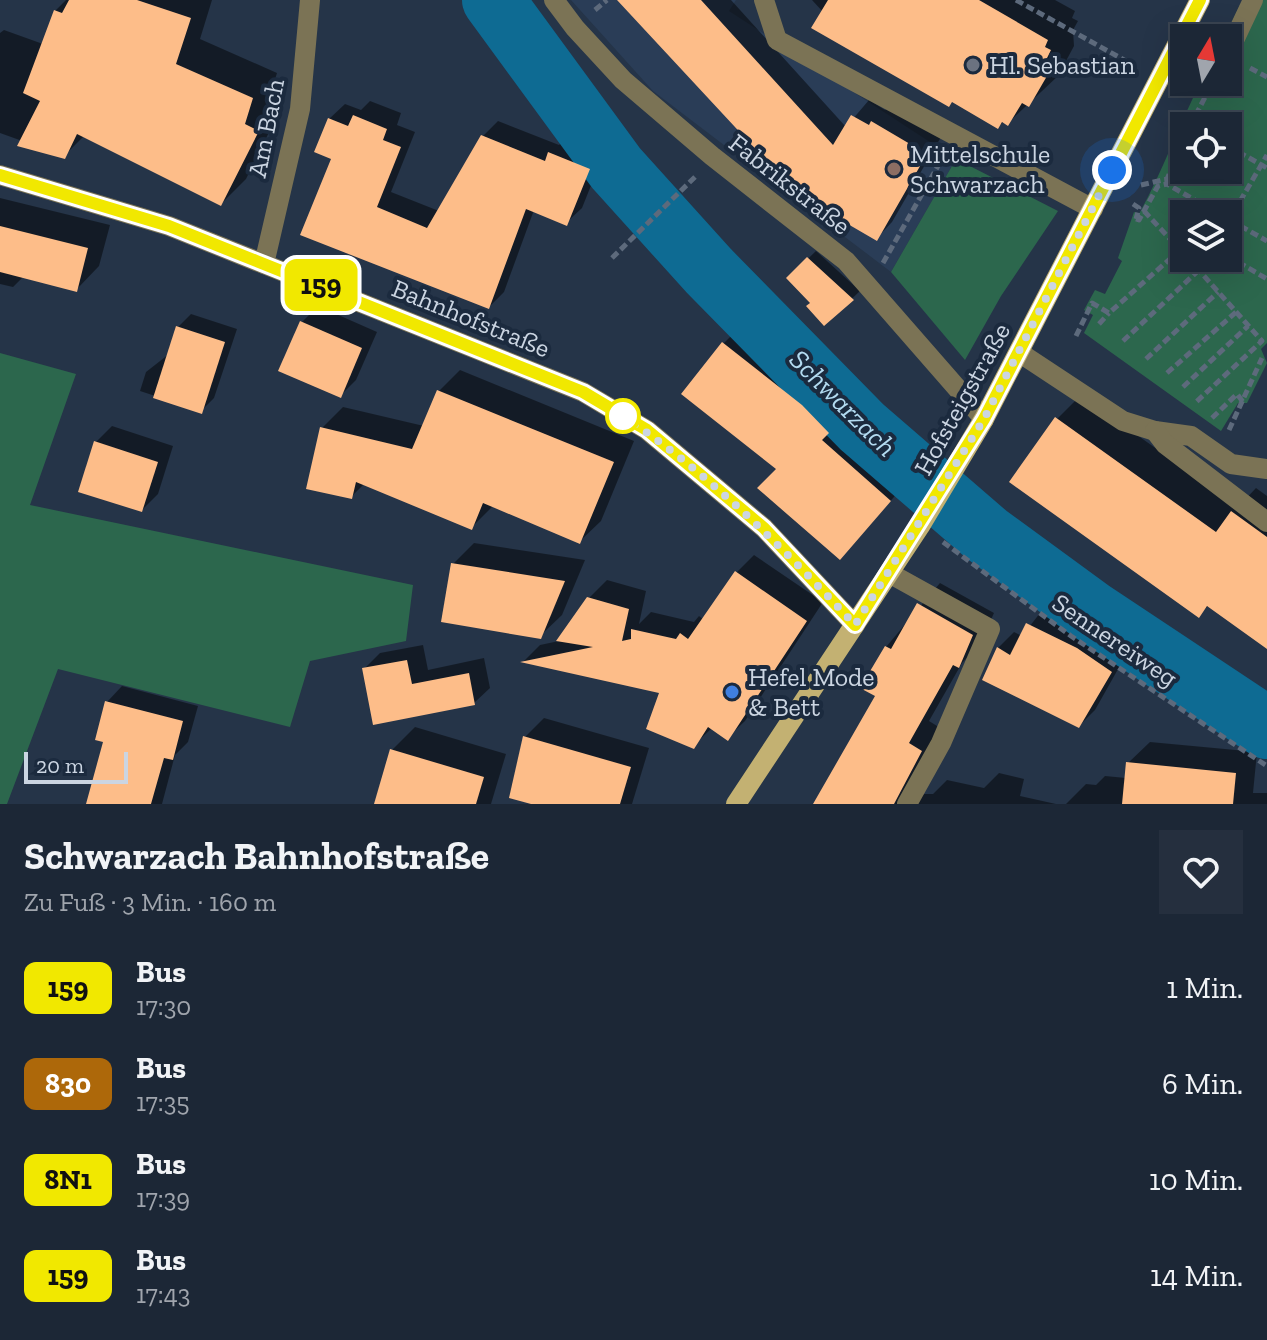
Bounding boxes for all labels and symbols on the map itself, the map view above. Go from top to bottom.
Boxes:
north arrow [1170,24,1242,96]
place label: Hl. Sebastian [989,49,1135,81]
marker: Hl. Sebastian [964,56,982,74]
street label: Am Bach [241,75,291,180]
street label: Fabrikstraße [723,126,857,242]
place label: Mittelschule Schwarzach [910,138,1050,200]
your location [1092,150,1132,190]
marker: Mittelschule Schwarzach [885,160,903,178]
line badge: 159 [275,259,367,311]
street label: Bahnhofstraße [387,272,555,364]
street label: Hofsteigstraße [907,317,1017,481]
water label: Schwarzach [783,343,903,463]
unlabelled marker [606,399,640,433]
street label: Sennereiweg [1046,586,1184,694]
place label: Hefel Mode & Bett [748,661,875,723]
marker: Hefel Mode & Bett [723,683,741,701]
scale bar [24,748,128,784]

